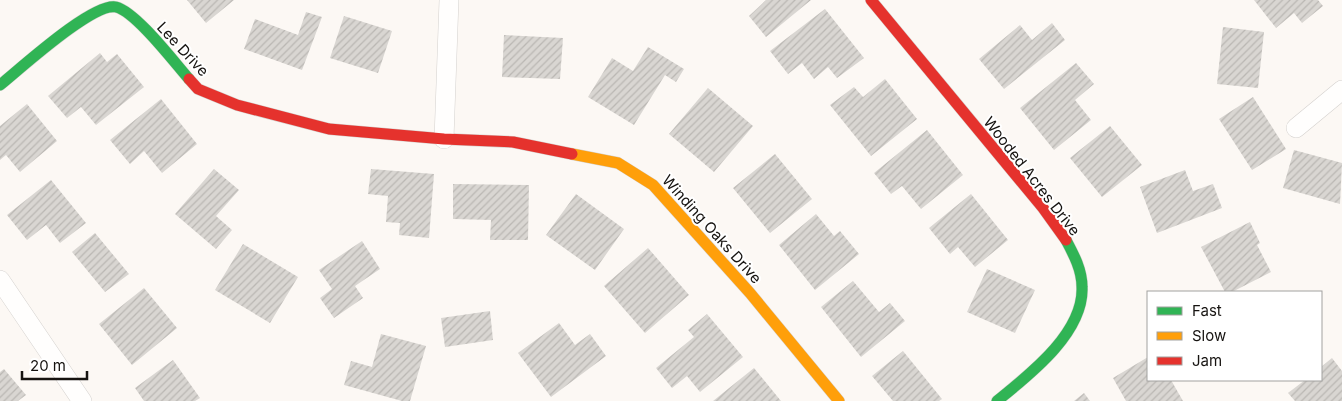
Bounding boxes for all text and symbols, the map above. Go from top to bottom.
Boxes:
street label: Lee Drive [153,18,213,80]
street label: Wooded Acres Drive [980,113,1084,239]
street label: Winding Oaks Drive [658,171,766,287]
legend [1147,291,1322,381]
text: Fast [1192,301,1222,320]
text: Slow [1192,326,1226,345]
scale bar [22,348,88,380]
text: Jam [1192,351,1222,370]
text: 20 m [30,356,66,375]

